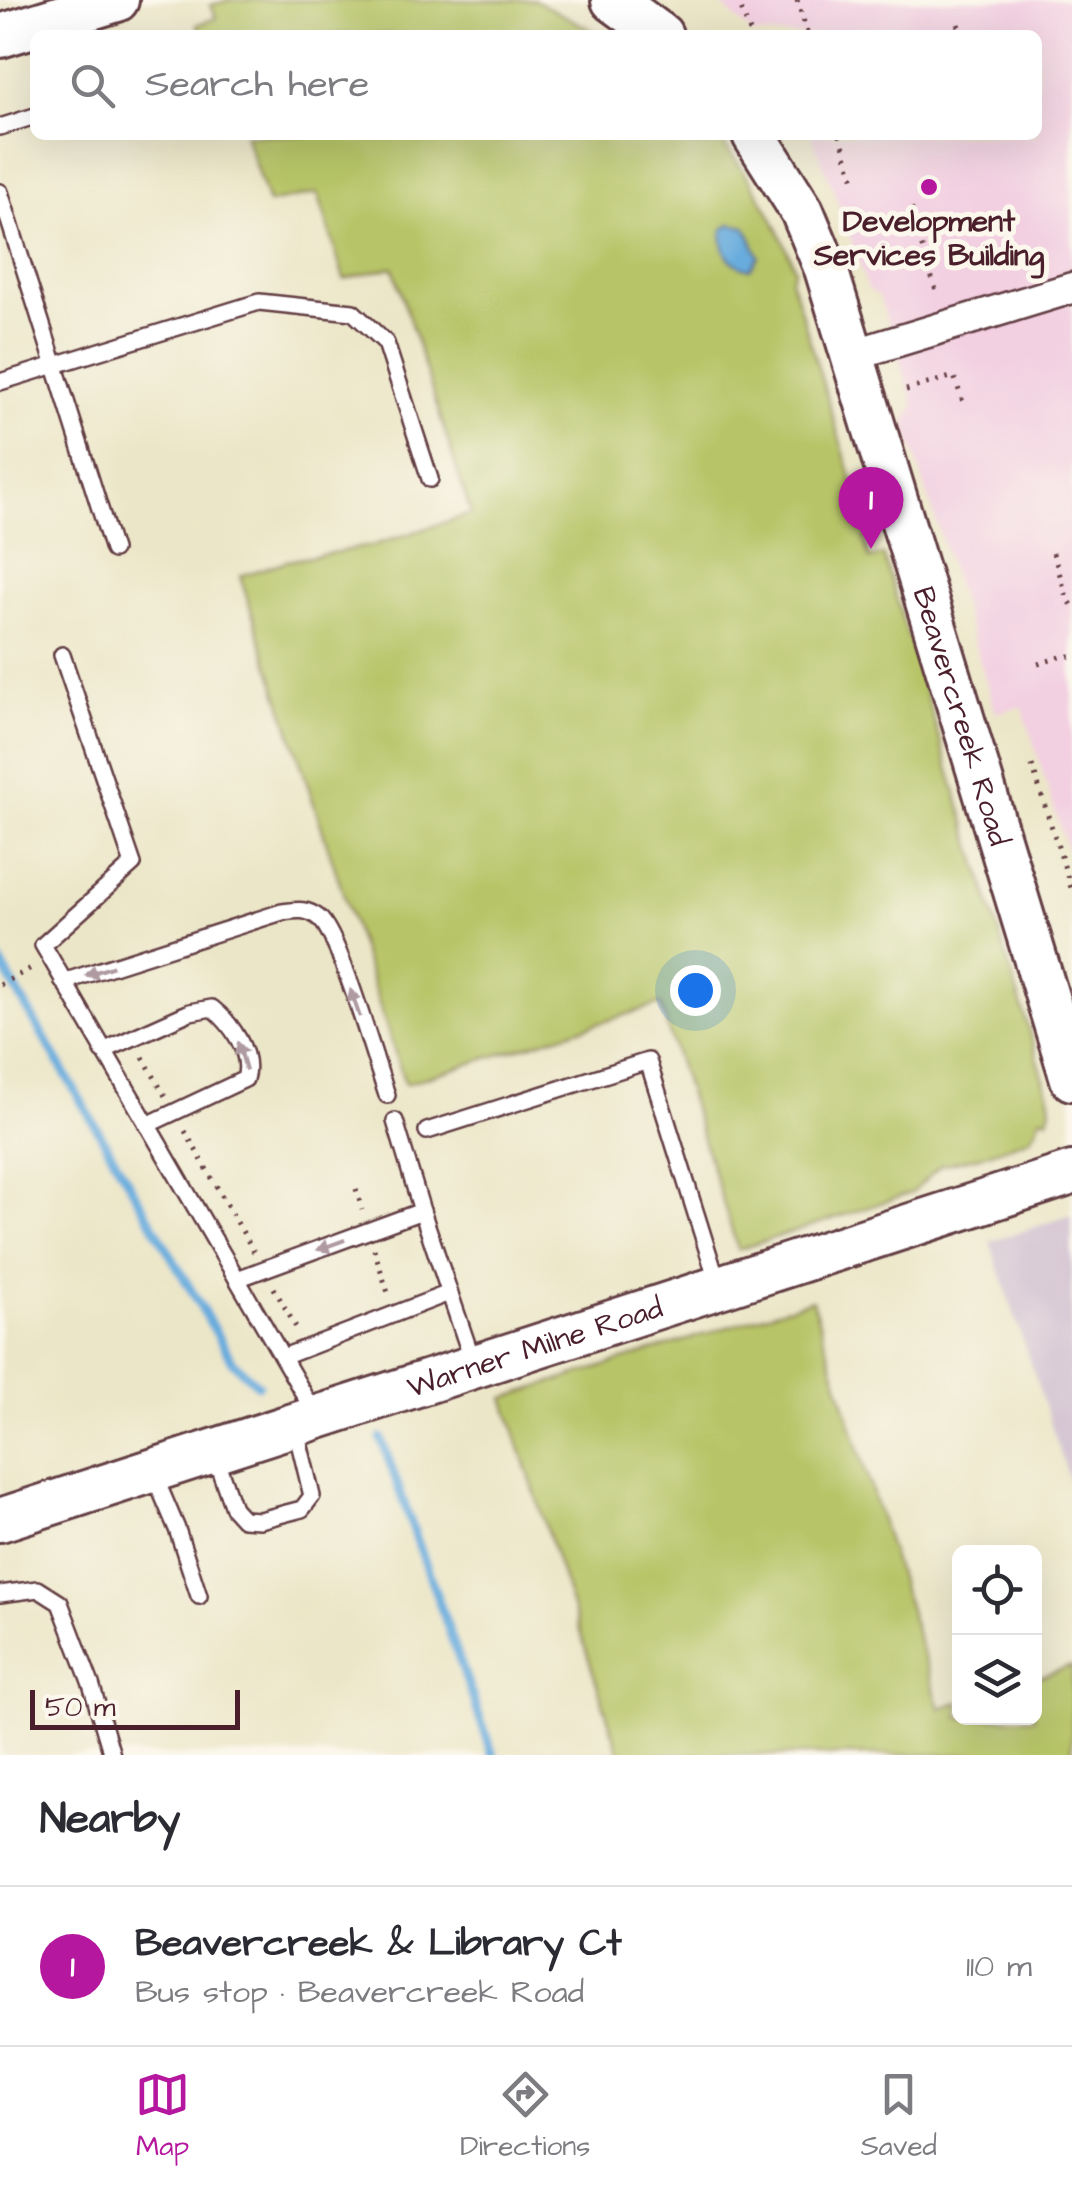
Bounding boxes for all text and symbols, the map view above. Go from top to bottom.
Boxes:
search box [30,30,1042,140]
icon: search [65,58,120,113]
text: Search here [145,59,369,111]
marker: Development Services Building [918,176,940,198]
place label: Development Services Building [813,201,1045,279]
pin: 1 [838,466,904,549]
street label: Beavercreek Road [902,582,1020,851]
one-way arrow [84,964,114,979]
your location [670,965,721,1016]
one-way arrow [347,987,362,1017]
one-way arrow [234,1040,249,1070]
one-way arrow [315,1238,345,1253]
street label: Warner Milne Road [402,1287,668,1409]
map controls [952,1545,1042,1725]
button: locate [952,1545,1042,1635]
button: layers [952,1635,1042,1725]
scale bar [30,1685,240,1730]
text: 50 m [45,1688,116,1727]
text: Nearby [40,1791,180,1849]
text: Beavercreek & Library Ct [135,1918,622,1970]
text: 1 [70,1944,75,1989]
text: 110 m [966,1944,1032,1989]
text: Bus stop · Beavercreek Road [135,1970,584,2015]
tab: Map [135,2067,190,2166]
tab: Directions [460,2067,590,2166]
tab: Saved [861,2067,937,2166]

